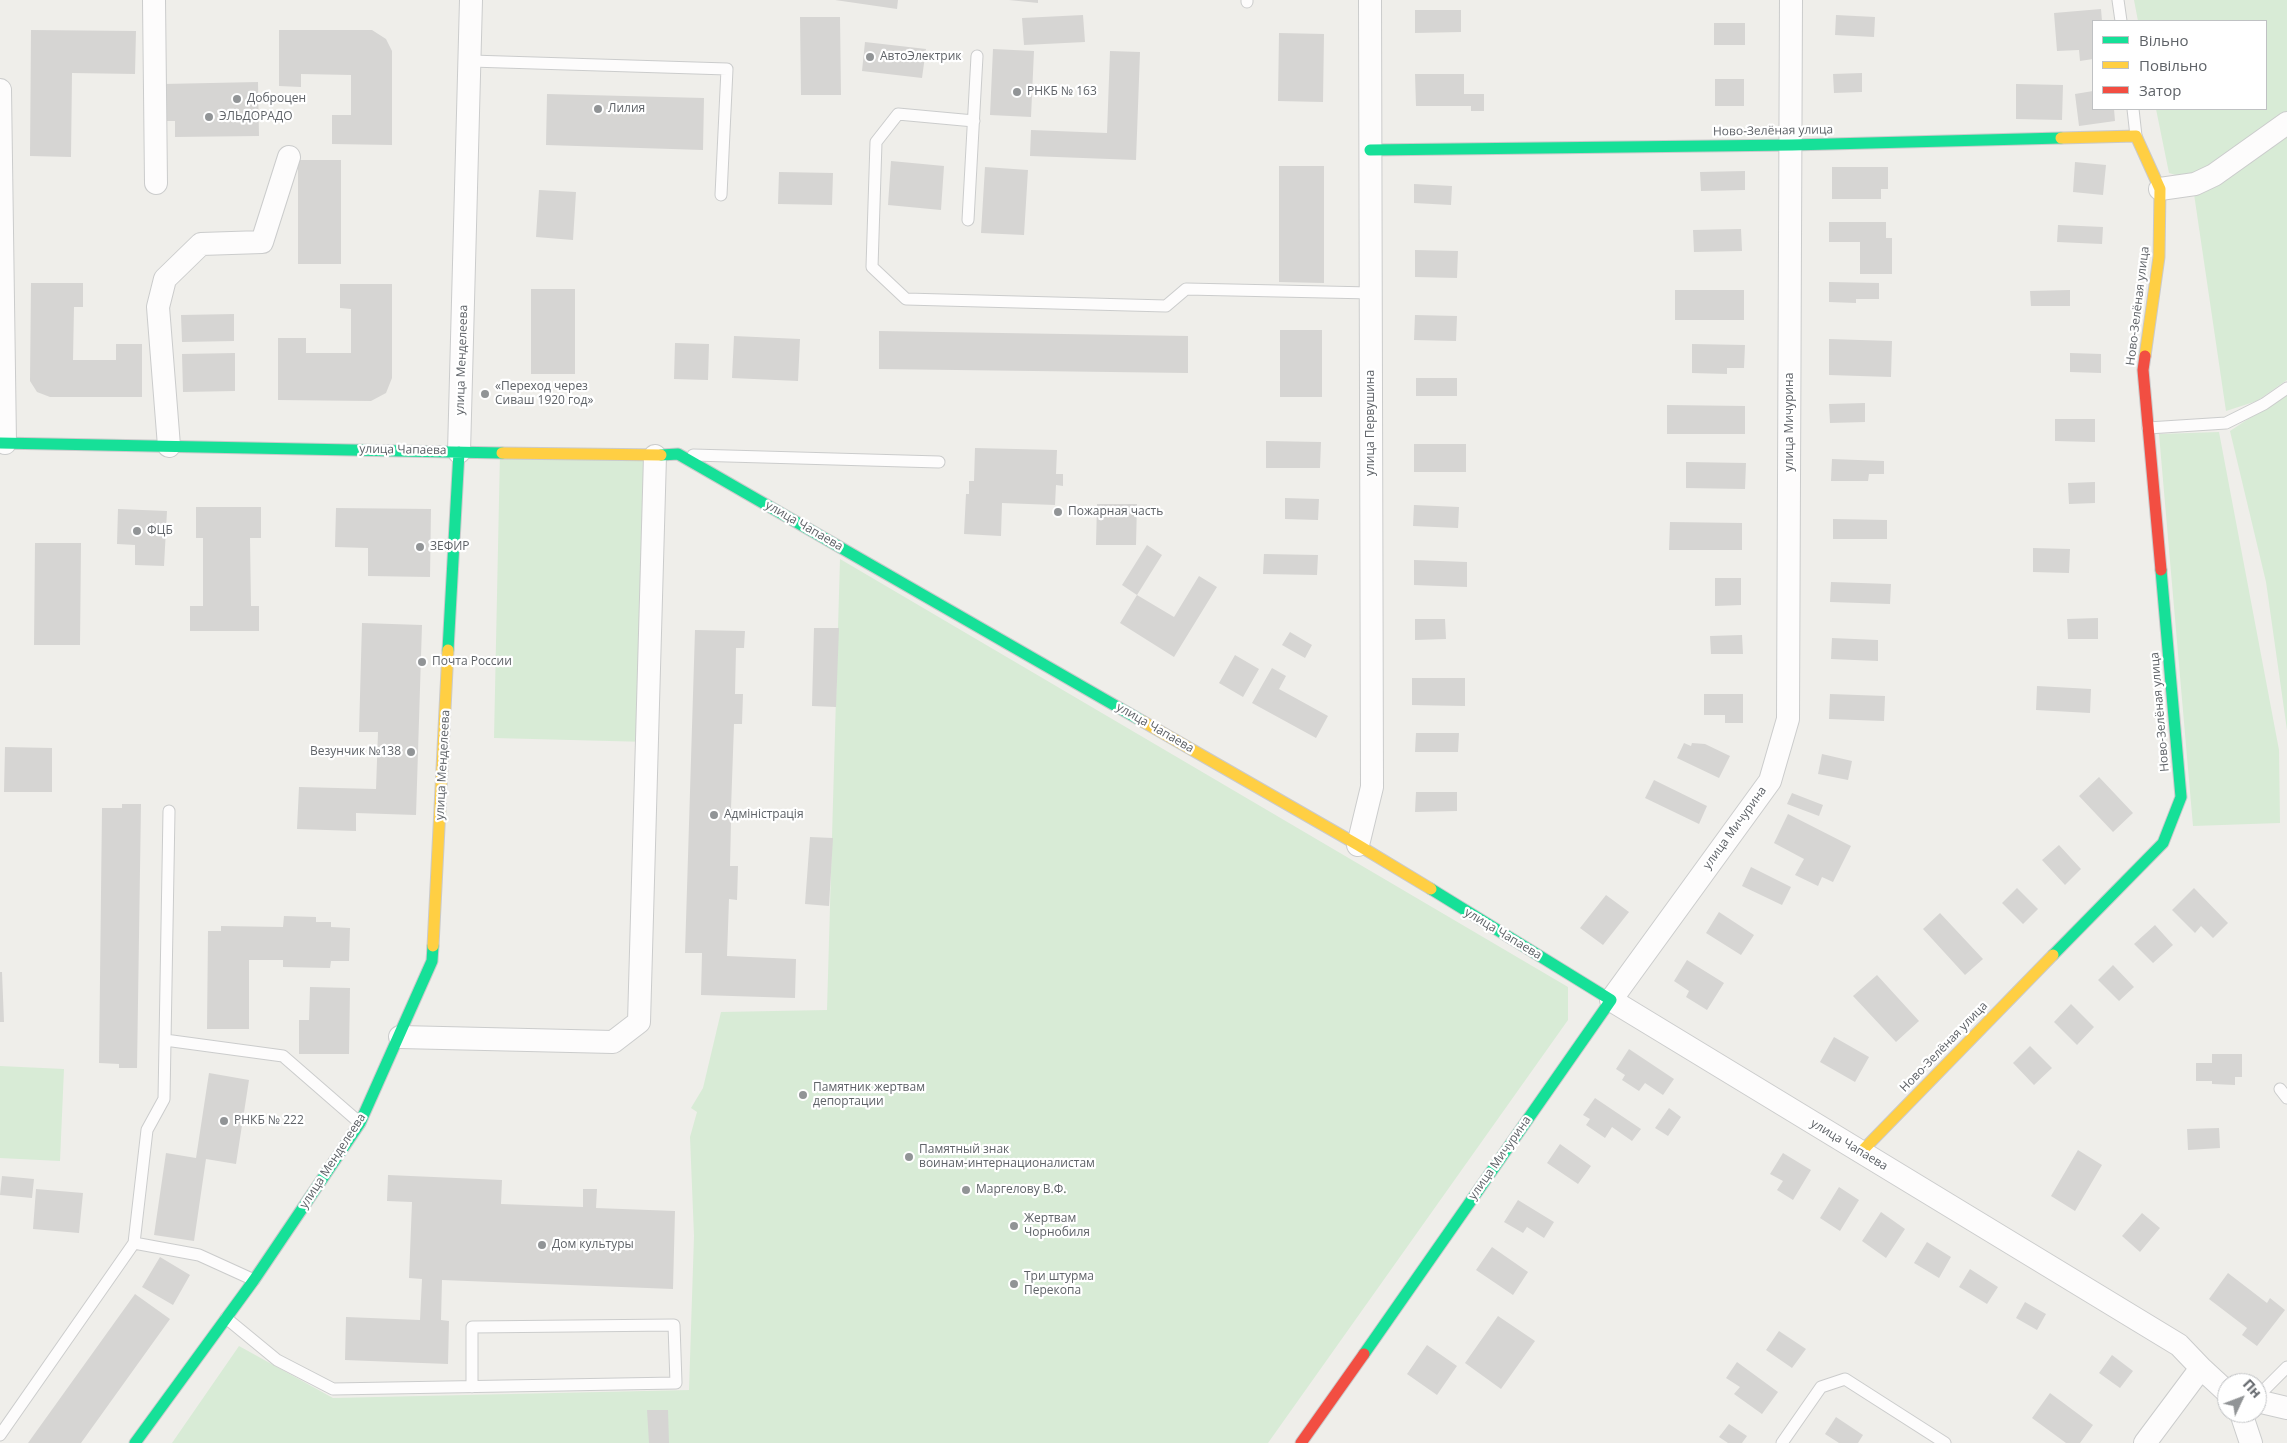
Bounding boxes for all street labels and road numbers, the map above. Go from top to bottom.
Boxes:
street label: Ново-Зелёная улица [1713,123,1833,139]
street label: Ново-Зелёная улица [2124,246,2152,366]
street label: улица Менделеева [453,305,471,415]
street label: улица Первушина [1364,370,1378,476]
street label: улица Мичурина [1783,373,1797,471]
street label: улица Чапаева [359,442,447,458]
street label: улица Чапаева [763,498,845,554]
street label: Ново-Зелёная улица [2148,652,2172,772]
street label: улица Чапаева [1114,700,1196,756]
street label: улица Менделеева [433,709,453,821]
street label: улица Мичурина [1700,784,1770,872]
street label: улица Чапаева [1462,905,1544,963]
street label: Ново-Зелёная улица [1897,999,1991,1095]
street label: улица Менделеева [297,1111,369,1211]
street label: улица Мичурина [1466,1113,1534,1203]
street label: улица Чапаева [1808,1116,1890,1174]

